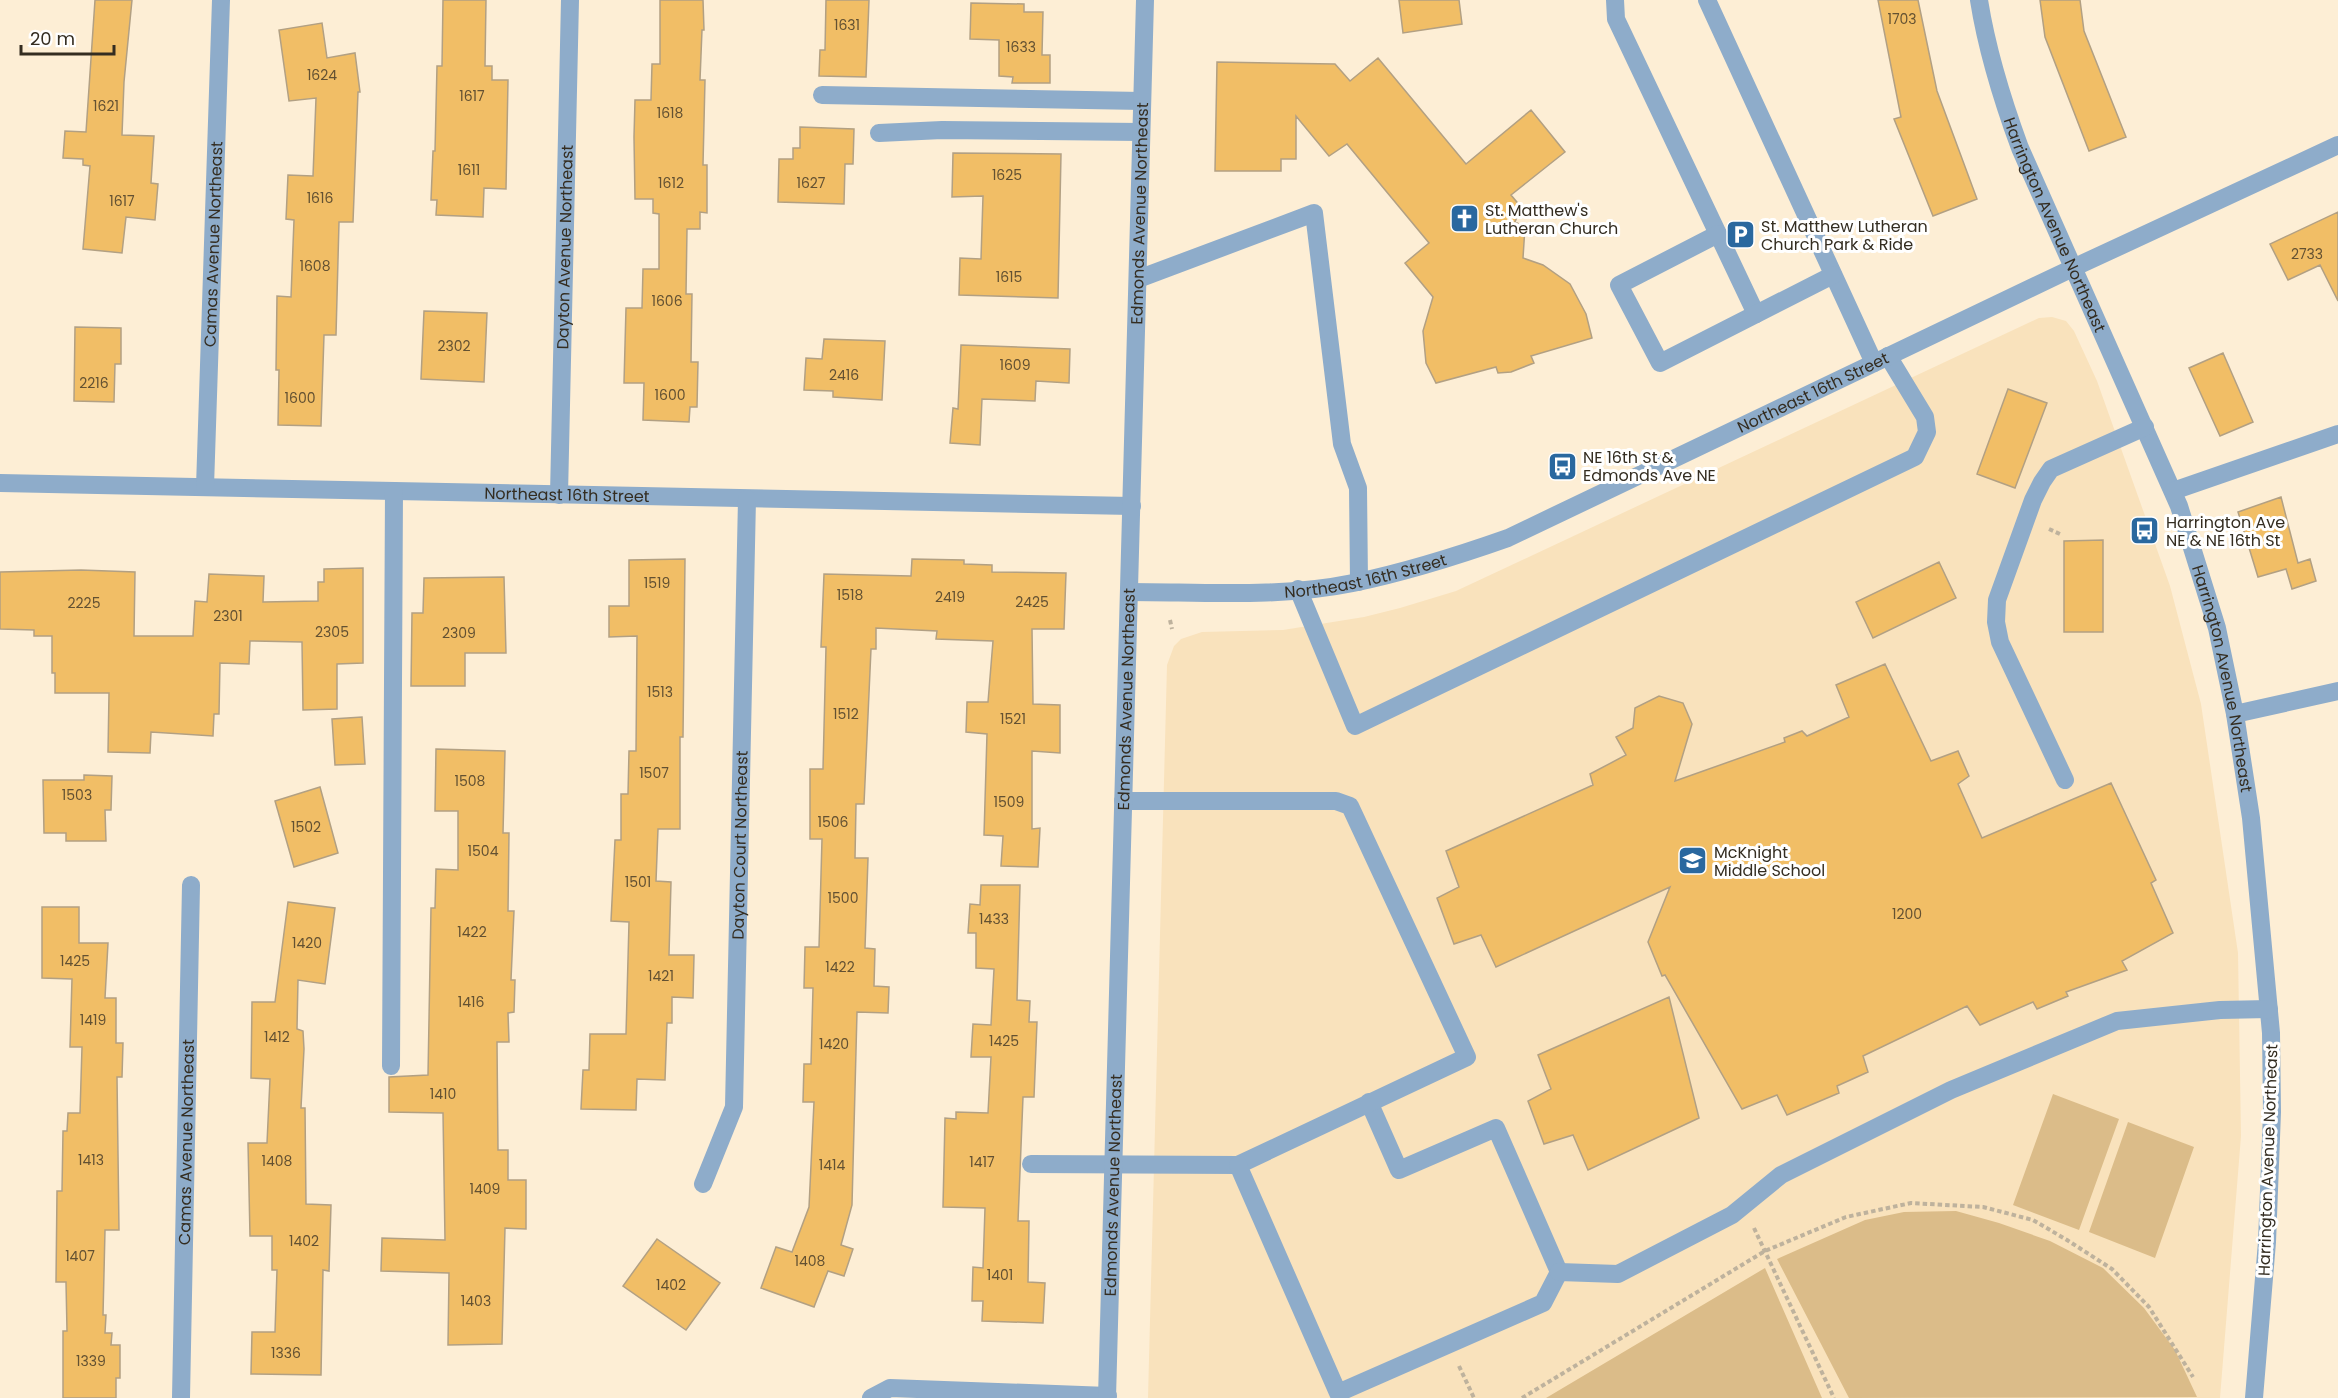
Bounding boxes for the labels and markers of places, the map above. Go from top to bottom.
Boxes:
place label: St. Matthew's Lutheran Church [1485,199,1618,240]
church icon: St. Matthew's Lutheran Church [1448,203,1480,235]
place label: St. Matthew Lutheran Church Park & Ride [1761,215,1928,256]
parking icon: St. Matthew Lutheran Church Park & Ride [1724,219,1756,251]
place label: NE 16th St & Edmonds Ave NE [1583,446,1716,487]
bus stop icon: NE 16th St & Edmonds Ave NE [1546,450,1578,482]
place label: Harrington Ave NE & NE 16th St [2166,511,2285,552]
bus stop icon: Harrington Ave NE & NE 16th St [2129,515,2161,547]
place label: McKnight Middle School [1714,841,1825,882]
school or university icon: McKnight Middle School [1677,845,1709,877]

